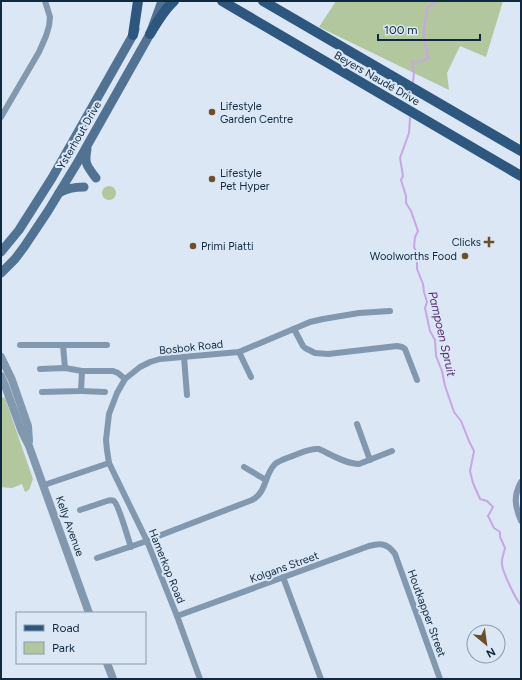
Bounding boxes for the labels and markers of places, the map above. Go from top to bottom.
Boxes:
place label: Lifestyle Garden Centre [220,100,293,126]
marker: Lifestyle Garden Centre [207,107,217,117]
place label: Lifestyle Pet Hyper [220,167,270,193]
marker: Lifestyle Pet Hyper [207,174,217,184]
place label: Clicks [452,236,481,249]
marker: Clicks [484,237,494,247]
place label: Primi Piatti [201,240,254,253]
marker: Primi Piatti [188,241,198,251]
place label: Woolworths Food [370,250,457,263]
marker: Woolworths Food [460,251,470,261]

